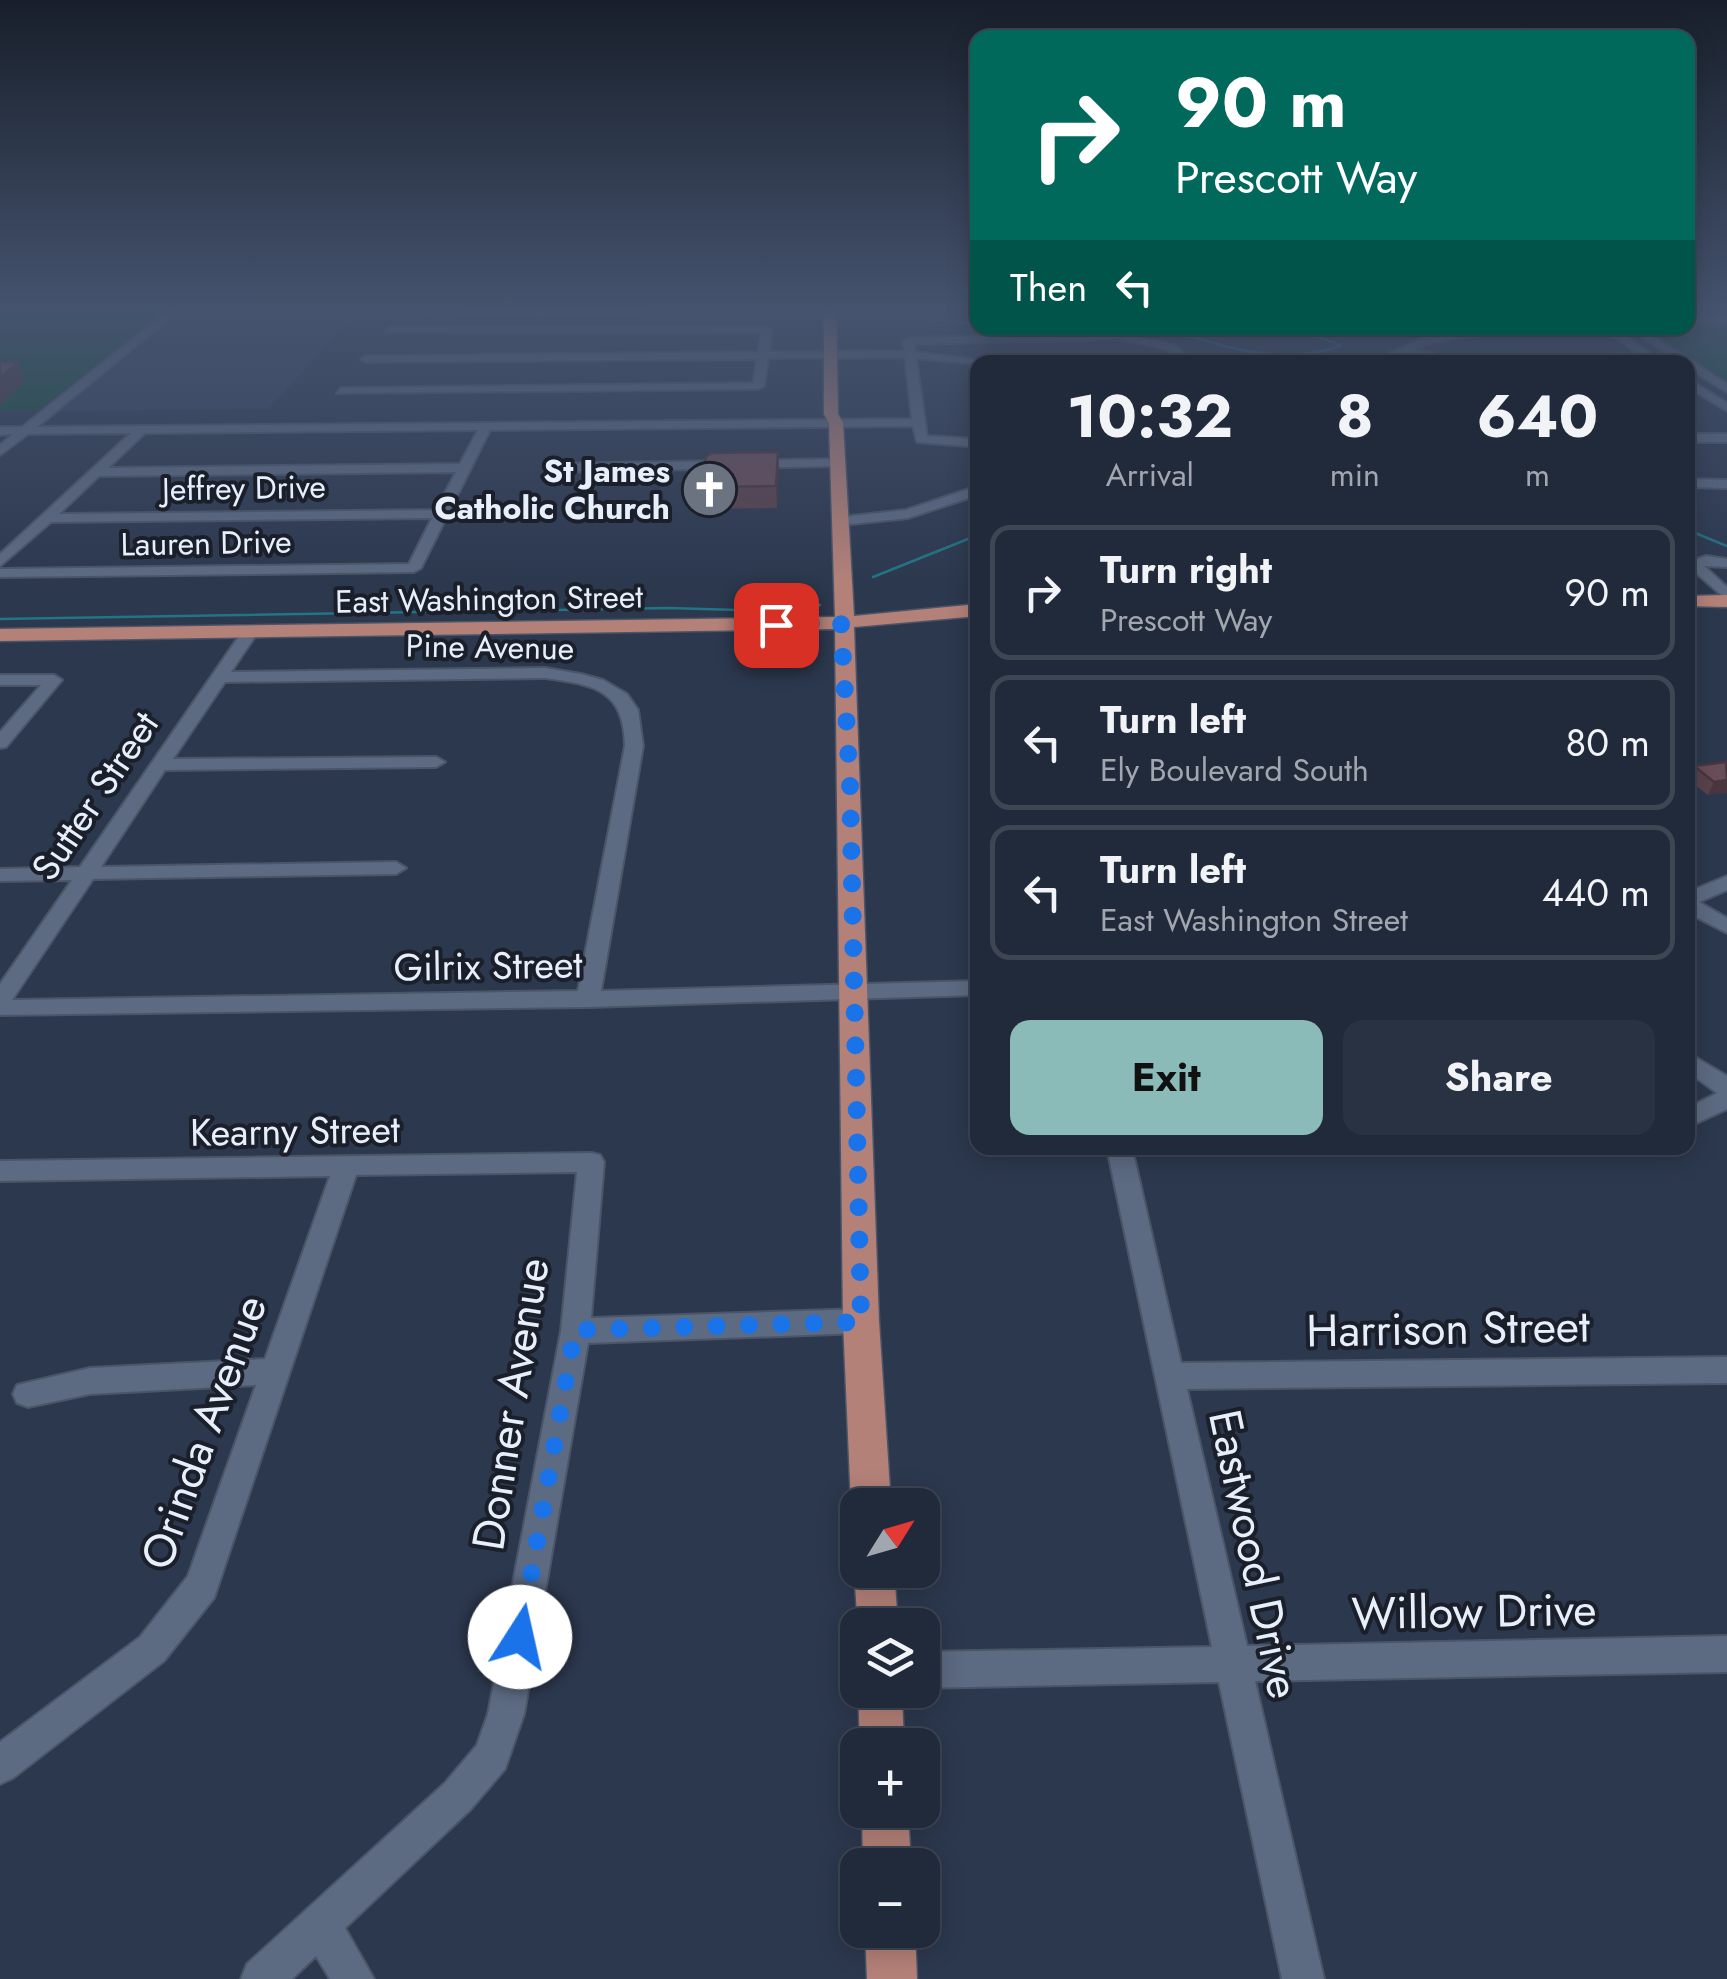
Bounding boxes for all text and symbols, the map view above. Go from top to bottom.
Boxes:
text: 90 m [1175,52,1347,153]
icon: right [1010,70,1140,200]
text: Prescott Way [1175,145,1417,210]
text: Then [1010,260,1087,315]
icon: left [1107,260,1162,315]
text: 10:32 [1067,373,1233,460]
text: 8 [1336,373,1374,460]
text: 640 [1477,373,1598,460]
place label: St James Catholic Church [434,448,670,531]
text: Arrival [1106,452,1194,498]
text: min [1330,452,1380,498]
text: m [1525,452,1550,498]
church icon: St James Catholic Church [679,459,739,519]
street label: Jeffrey Drive [158,464,326,512]
street label: Lauren Drive [120,519,292,567]
text: Turn right [1100,542,1272,597]
icon: right [1015,565,1070,620]
text: 90 m [1564,565,1650,620]
street label: East Washington Street [335,573,644,625]
pin [734,583,819,668]
text: Prescott Way [1100,597,1272,643]
icon: arrive [749,598,804,653]
street label: Pine Avenue [405,623,575,671]
text: Turn left [1100,692,1246,747]
street label: Sutter Street [18,700,172,891]
icon: left [1015,715,1070,770]
text: 80 m [1565,715,1650,770]
text: Ely Boulevard South [1100,747,1369,793]
text: Turn left [1100,842,1246,897]
icon: left [1015,865,1070,920]
text: 440 m [1542,865,1650,920]
text: East Washington Street [1100,897,1408,943]
street label: Gilrix Street [393,936,583,995]
button: Exit [1010,1020,1323,1135]
button: Share [1343,1020,1655,1135]
street label: Kearny Street [190,1101,400,1160]
street label: Donner Avenue [455,1253,566,1555]
street label: Orinda Avenue [124,1286,283,1578]
street label: Harrison Street [1306,1294,1591,1363]
street label: Eastwood Drive [1192,1404,1317,1704]
north arrow [840,1488,940,1588]
map controls [840,1488,940,1948]
street label: Willow Drive [1351,1577,1597,1646]
position arrow [468,1585,572,1689]
button: layers [840,1608,940,1708]
button: + [840,1728,940,1828]
button: − [840,1848,940,1948]

